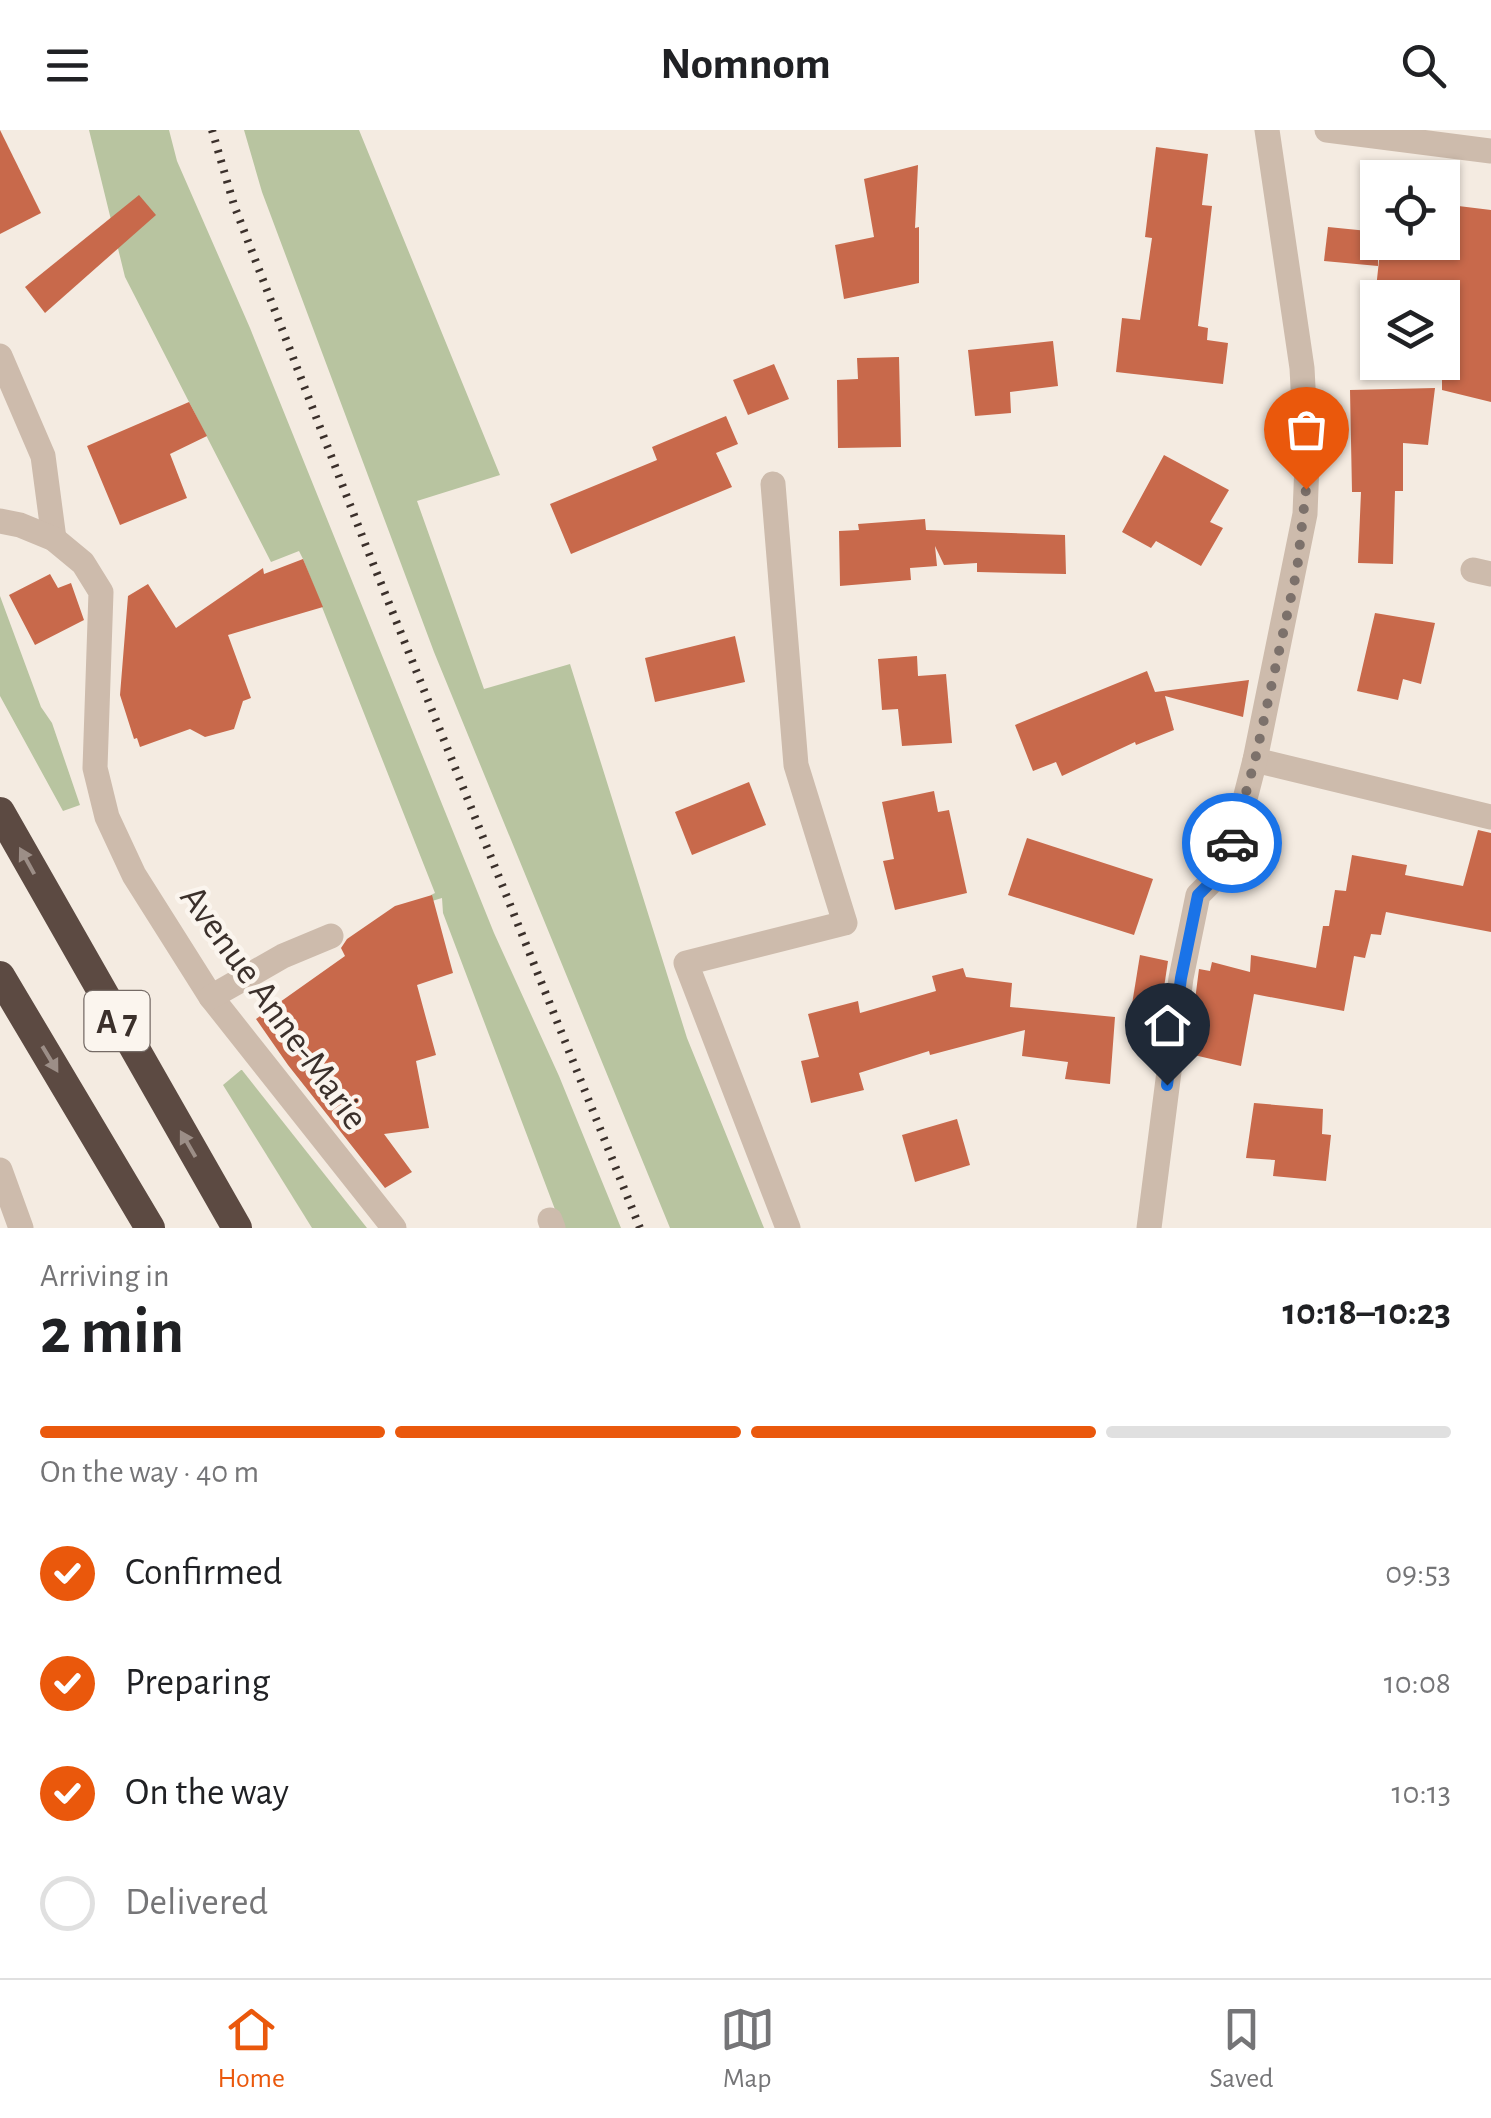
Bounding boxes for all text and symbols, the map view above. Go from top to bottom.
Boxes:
icon: menu [40,38,95,93]
icon: search [1396,38,1451,93]
text: Nomnom [660,42,831,87]
map controls [1360,160,1460,380]
button: locate [1360,160,1460,260]
button: layers [1360,280,1460,380]
pin [1264,387,1349,490]
icon: bag [1279,402,1334,457]
courier [1182,793,1282,893]
icon: car [1205,816,1260,871]
one-way arrow [19,847,37,875]
street label: Avenue Anne-Marie [172,879,374,1137]
pin [1125,983,1210,1086]
road number: A 7 [84,991,150,1051]
icon: home [1140,998,1195,1053]
one-way arrow [41,1045,58,1073]
one-way arrow [180,1129,197,1158]
text: Arriving in [40,1260,169,1292]
text: 10:18–10:23 [1282,1294,1451,1332]
text: 2 min [40,1300,184,1365]
text: On the way · 40 m [40,1456,259,1488]
icon: check [40,1546,95,1601]
text: Confirmed [125,1554,282,1592]
text: 09:53 [1385,1557,1451,1589]
icon: check [40,1656,95,1711]
text: Preparing [125,1664,270,1702]
text: 10:08 [1384,1667,1451,1699]
icon: check [40,1766,95,1821]
text: On the way [125,1774,289,1812]
text: 10:13 [1392,1777,1451,1809]
text: Delivered [125,1884,268,1922]
tab: Home [217,2002,285,2096]
tab: Map [720,2002,775,2096]
tab: Saved [1209,2002,1274,2096]

